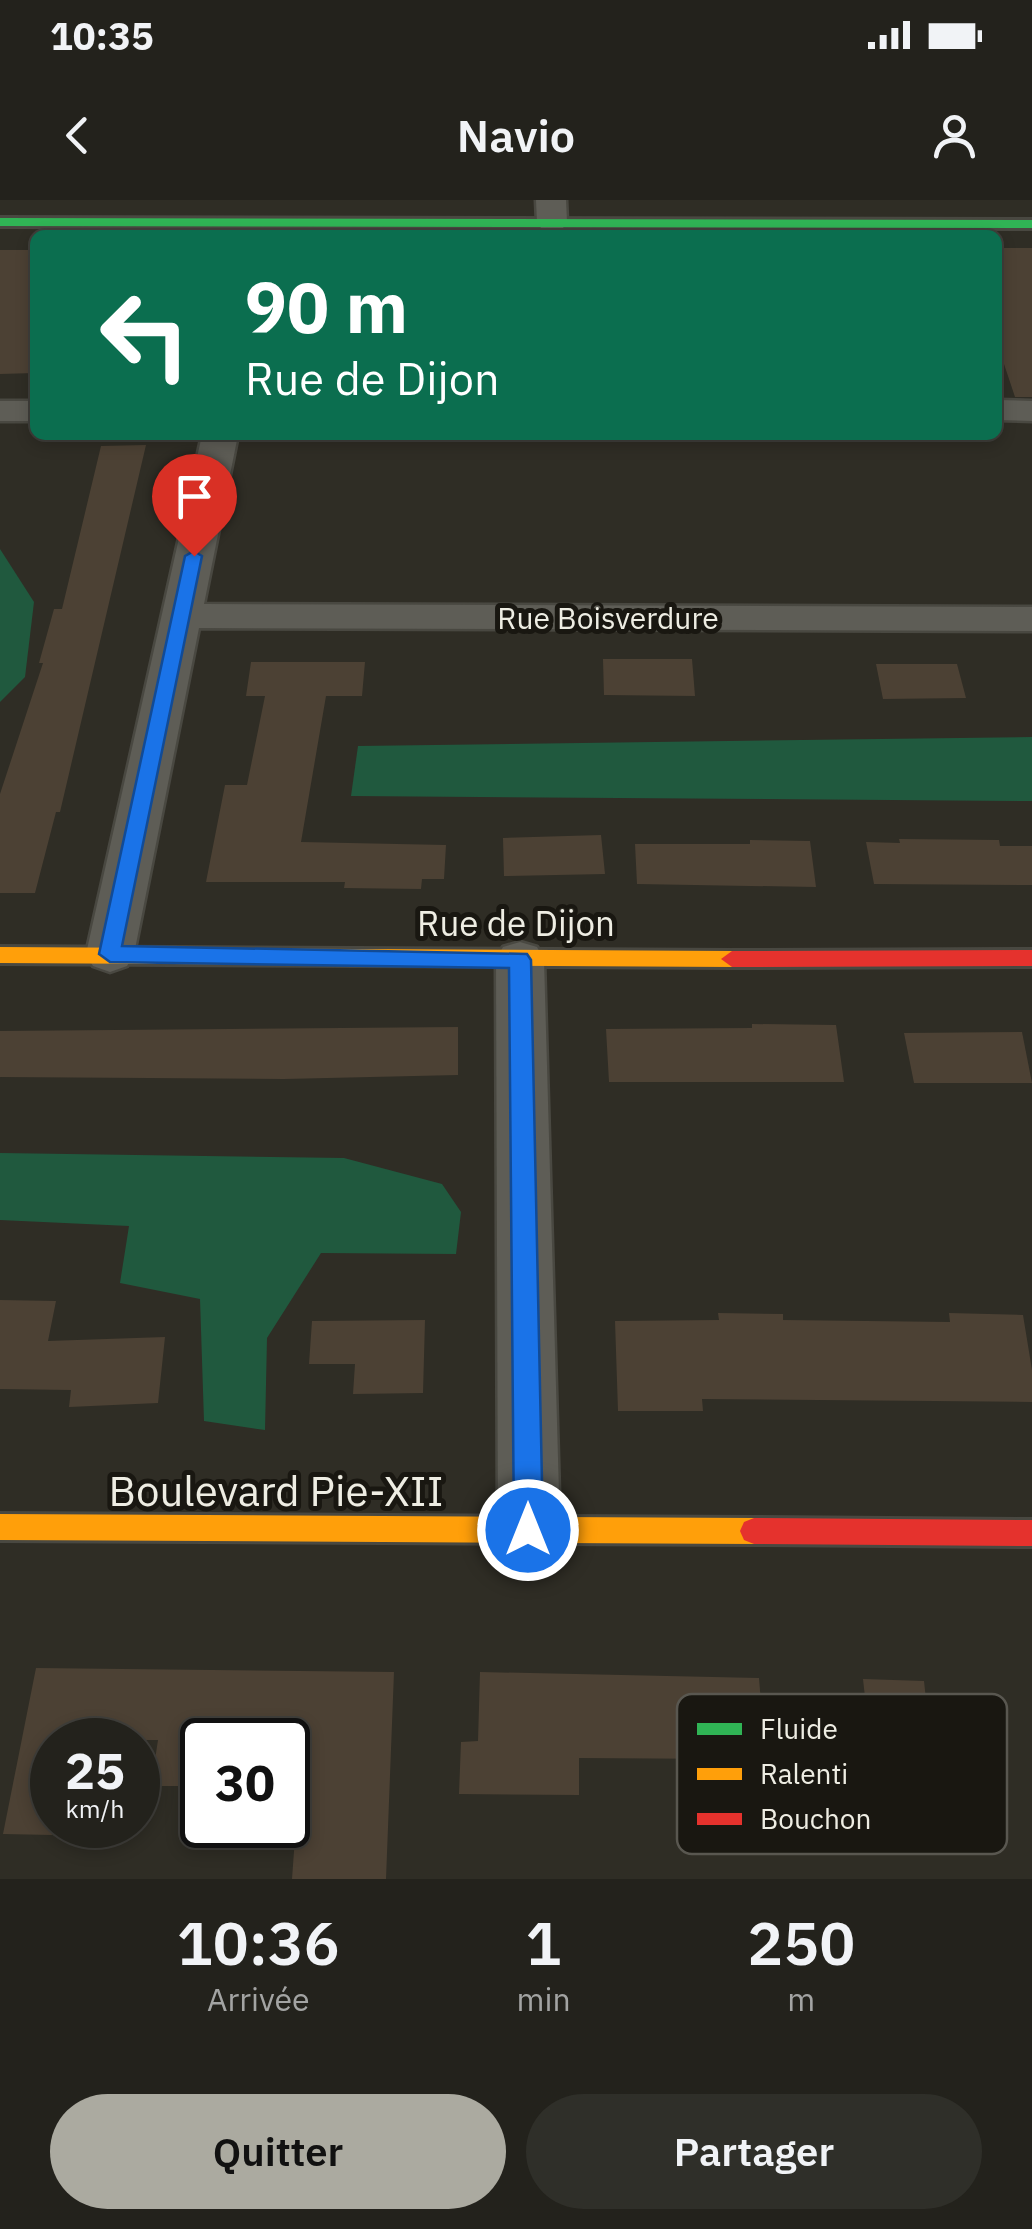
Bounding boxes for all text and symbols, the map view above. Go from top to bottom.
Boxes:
text: 10:35 [50,11,154,60]
text: Navio [457,106,575,164]
icon: back [50,108,105,163]
icon: person [927,108,982,163]
text: 90 m [245,261,408,352]
icon: left [80,270,210,400]
text: Rue de Dijon [245,349,500,407]
pin [152,454,237,557]
icon: arrive [167,469,222,524]
street label: Rue Boisverdure [497,598,719,637]
street label: Rue de Dijon [417,900,615,946]
street label: Boulevard Pie-XII [109,1463,443,1518]
position arrow [476,1478,580,1582]
legend [677,1694,1007,1854]
text: Fluide [760,1710,838,1747]
speed limit sign: 30 [180,1718,310,1848]
text: 25 [65,1738,125,1803]
text: Ralenti [760,1755,848,1792]
text: km/h [66,1792,124,1825]
text: Bouchon [760,1800,871,1837]
text: 10:36 [177,1903,340,1982]
text: 1 [526,1903,562,1982]
text: 250 [747,1903,855,1982]
text: Arrivée [207,1978,310,2020]
text: min [516,1978,571,2020]
text: m [787,1978,815,2020]
button: Quitter [50,2094,506,2209]
button: Partager [526,2094,982,2209]

